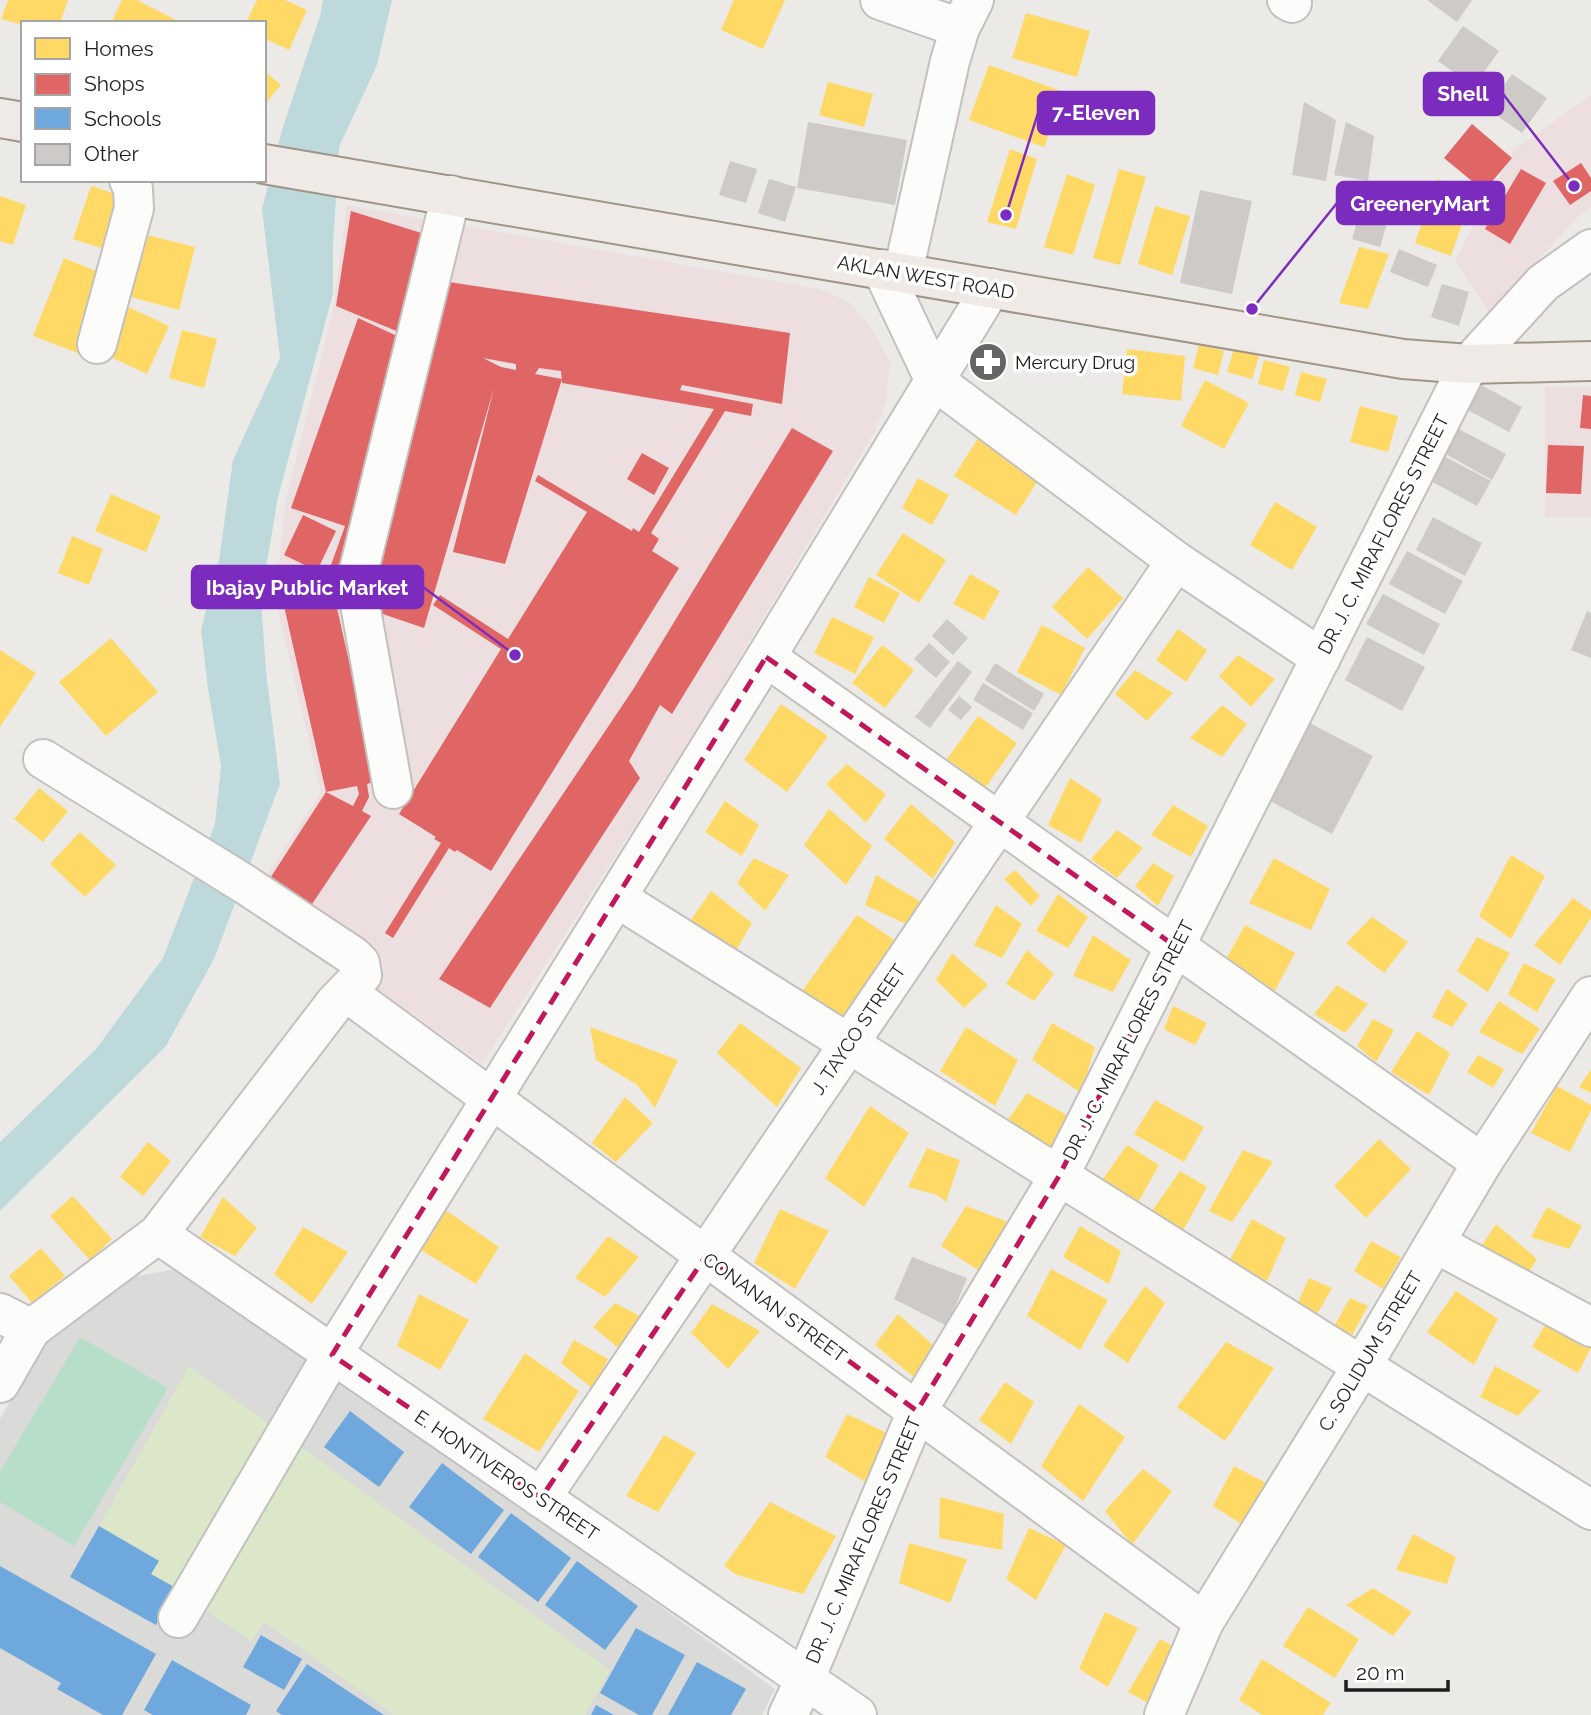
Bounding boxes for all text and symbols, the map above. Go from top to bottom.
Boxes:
legend [21,21,266,182]
text: Homes [84,36,154,61]
text: Shops [84,71,145,96]
callout: Shell [1424,73,1503,115]
text: Shell [1437,81,1489,106]
callout: 7-Eleven [1038,92,1154,134]
text: 7-Eleven [1052,100,1140,125]
text: Schools [84,106,161,131]
text: Other [84,141,139,166]
callout: GreeneryMart [1337,182,1504,224]
text: GreeneryMart [1350,191,1490,216]
street label: AKLAN WEST ROAD [836,251,1016,303]
pharmacy icon: Mercury Drug [967,341,1009,383]
place label: Mercury Drug [1015,351,1135,373]
street label: DR. J. C. MIRAFLORES STREET [1313,410,1453,657]
callout: Ibajay Public Market [192,566,423,608]
text: Ibajay Public Market [206,575,408,600]
street label: DR. J. C. MIRAFLORES STREET [1058,916,1198,1163]
street label: J. TAYCO STREET [806,959,910,1098]
street label: CONANAN STREET [699,1248,851,1367]
street label: C. SOLIDUM STREET [1314,1267,1427,1435]
street label: E. HONTIVEROS STREET [411,1405,603,1545]
street label: DR. J. C. MIRAFLORES STREET [801,1413,925,1667]
scale bar [1346,1648,1448,1692]
text: 20 m [1356,1660,1404,1685]

